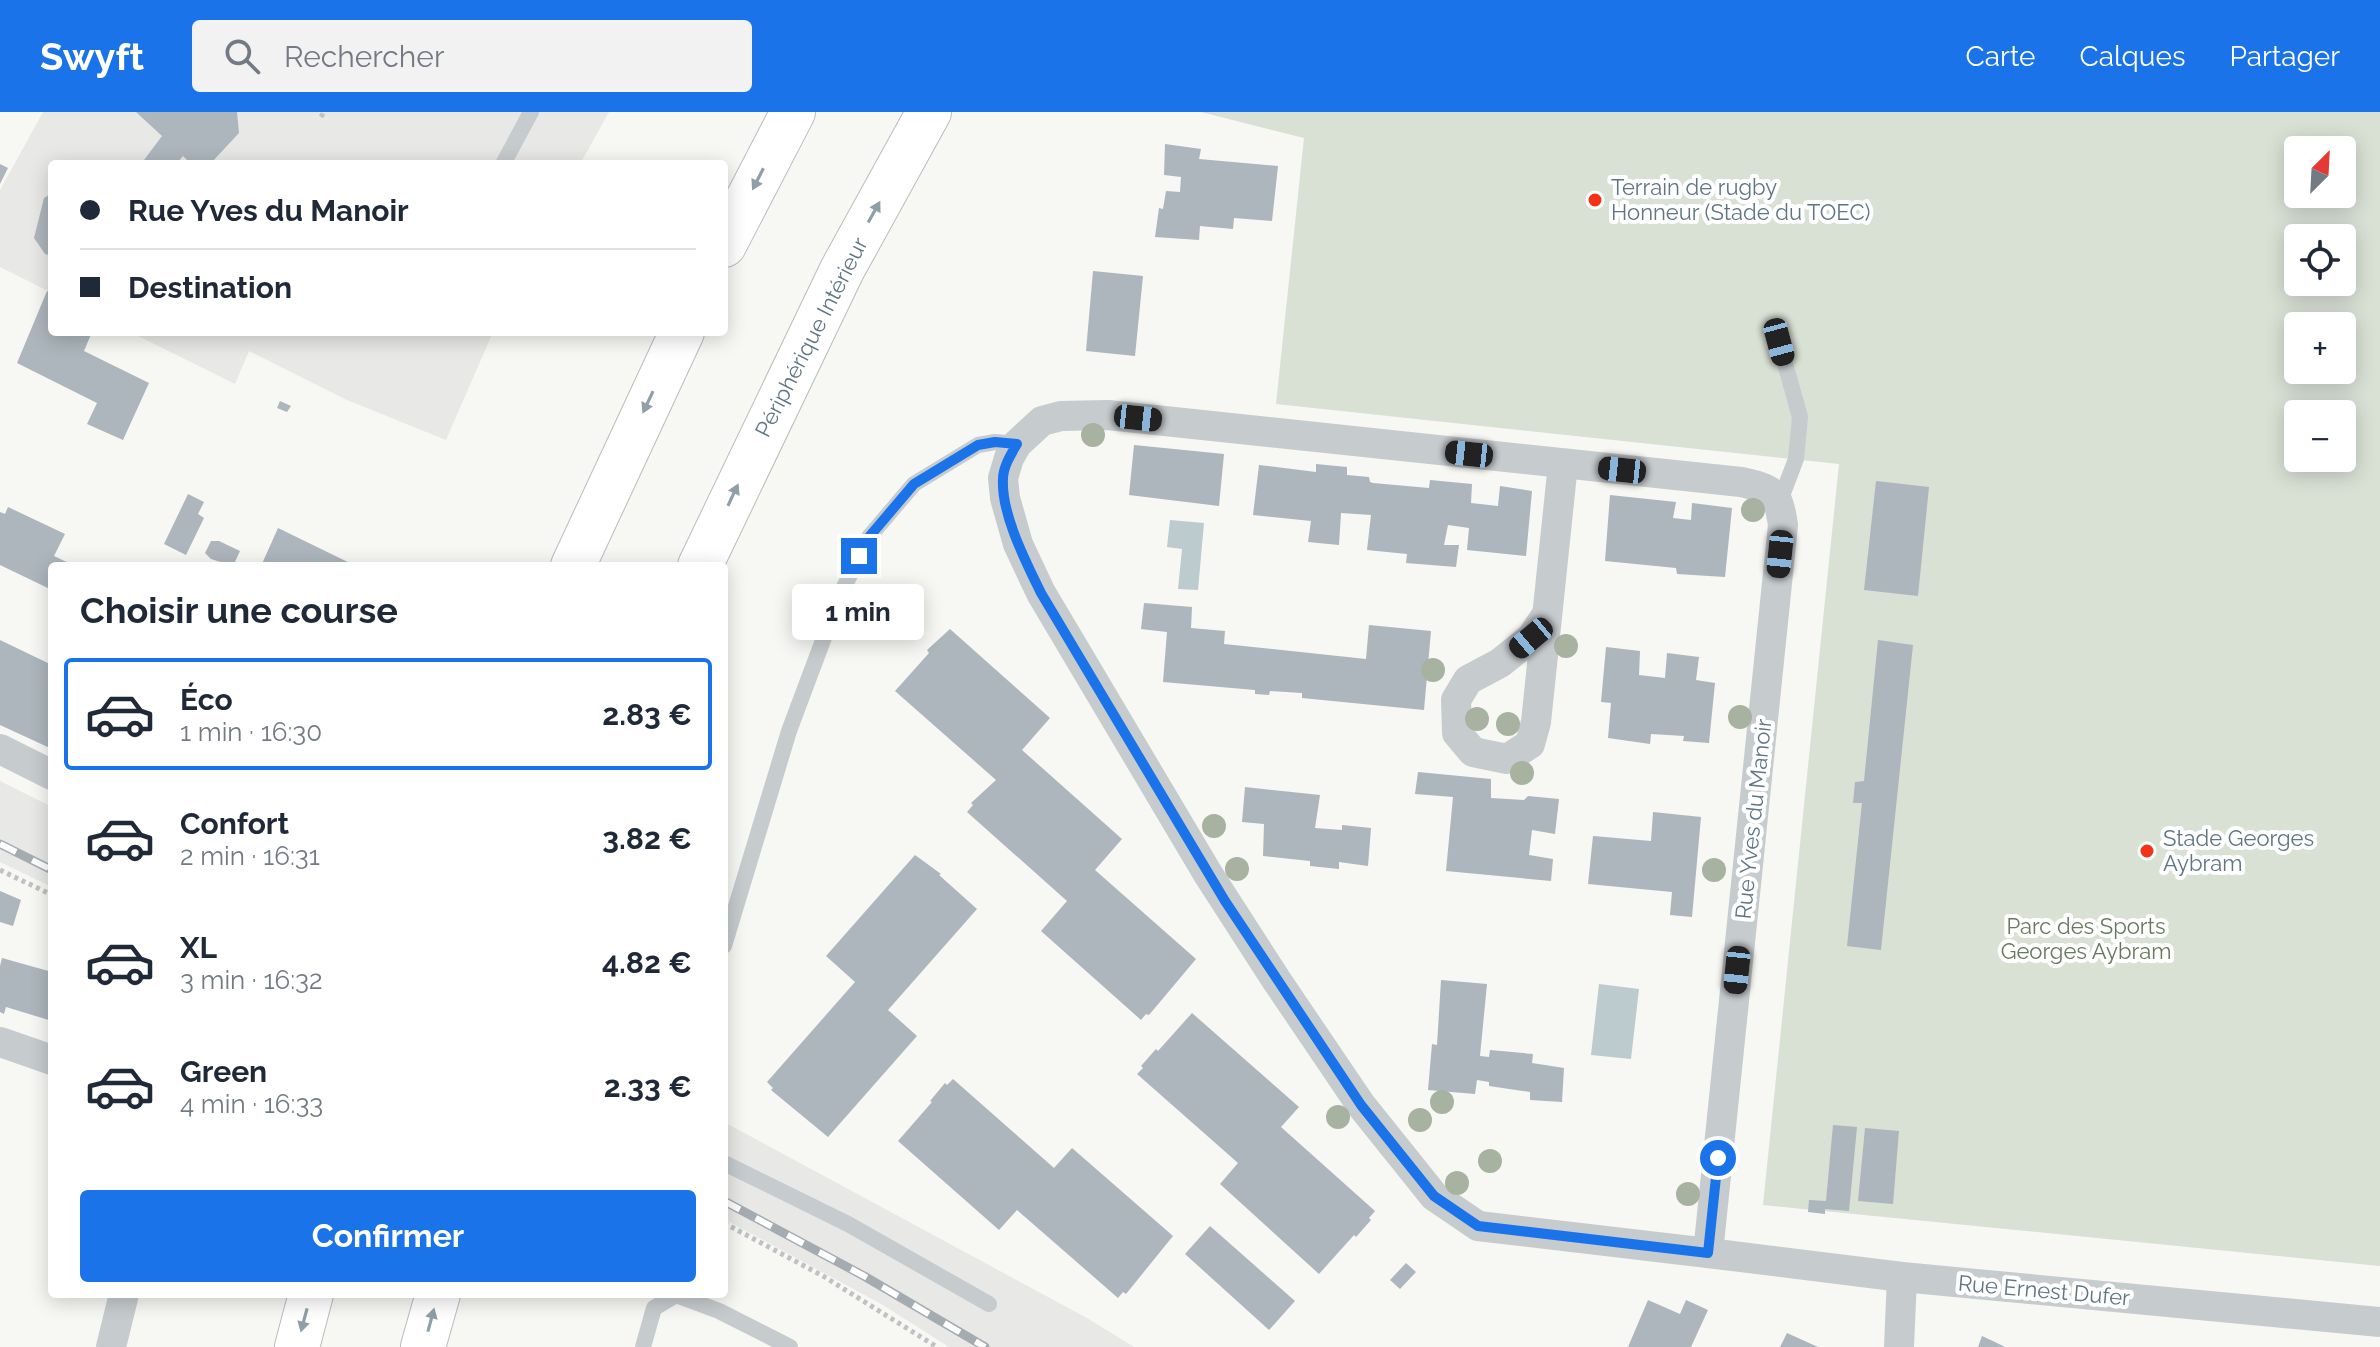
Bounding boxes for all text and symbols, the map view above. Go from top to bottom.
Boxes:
search box [192,20,752,92]
text: Swyft [40,34,144,79]
icon: search [220,34,264,78]
text: Rechercher [284,39,444,74]
text: Carte [1966,40,2035,73]
text: Calques [2079,40,2185,73]
text: Partager [2229,40,2340,73]
north arrow [2284,136,2356,208]
map controls [2284,136,2356,472]
one-way arrow [752,167,765,190]
place label: Terrain de rugby Honneur (Stade du TOEC) [1611,174,1870,225]
marker: Terrain de rugby Honneur (Stade du TOEC) [1586,191,1604,209]
text: Rue Yves du Manoir [128,193,409,228]
one-way arrow [867,201,881,224]
button: locate [2284,224,2356,296]
street label: Périphérique Intérieur [749,233,873,441]
text: Destination [128,270,292,305]
button: + [2284,312,2356,384]
car [1761,316,1797,368]
one-way arrow [641,391,655,414]
button: − [2284,400,2356,472]
car [1113,404,1163,432]
car [1444,440,1494,468]
car [1597,456,1647,484]
one-way arrow [727,484,740,507]
car [1766,529,1794,579]
route end [841,538,877,574]
callout: 1 min [793,584,925,640]
text: Choisir une course [80,589,398,631]
text: 1 min [825,597,891,627]
car [1505,613,1557,663]
icon: car [84,678,156,750]
text: Éco [180,682,233,717]
text: 2.83 € [602,697,692,732]
text: 1 min · 16:30 [180,717,322,747]
street label: Rue Yves du Manoir [1730,717,1776,920]
icon: car [84,802,156,874]
text: Confort [180,806,289,841]
text: 3.82 € [602,821,692,856]
place label: Stade Georges Aybram [2163,825,2314,876]
text: 2 min · 16:31 [180,841,320,871]
marker: Stade Georges Aybram [2138,842,2156,860]
park label: Parc des Sports Georges Aybram [2001,913,2171,964]
icon: car [84,926,156,998]
text: XL [180,930,217,965]
text: 4.82 € [602,945,692,980]
car [1723,945,1751,995]
text: 3 min · 16:32 [180,965,323,995]
icon: car [84,1050,156,1122]
text: Green [180,1054,267,1089]
text: 2.33 € [604,1069,692,1104]
text: 4 min · 16:33 [180,1089,323,1119]
route start [1700,1140,1736,1176]
button: Confirmer [80,1190,696,1282]
street label: Rue Ernest Dufer [1957,1270,2131,1310]
one-way arrow [298,1308,310,1333]
one-way arrow [425,1308,437,1333]

